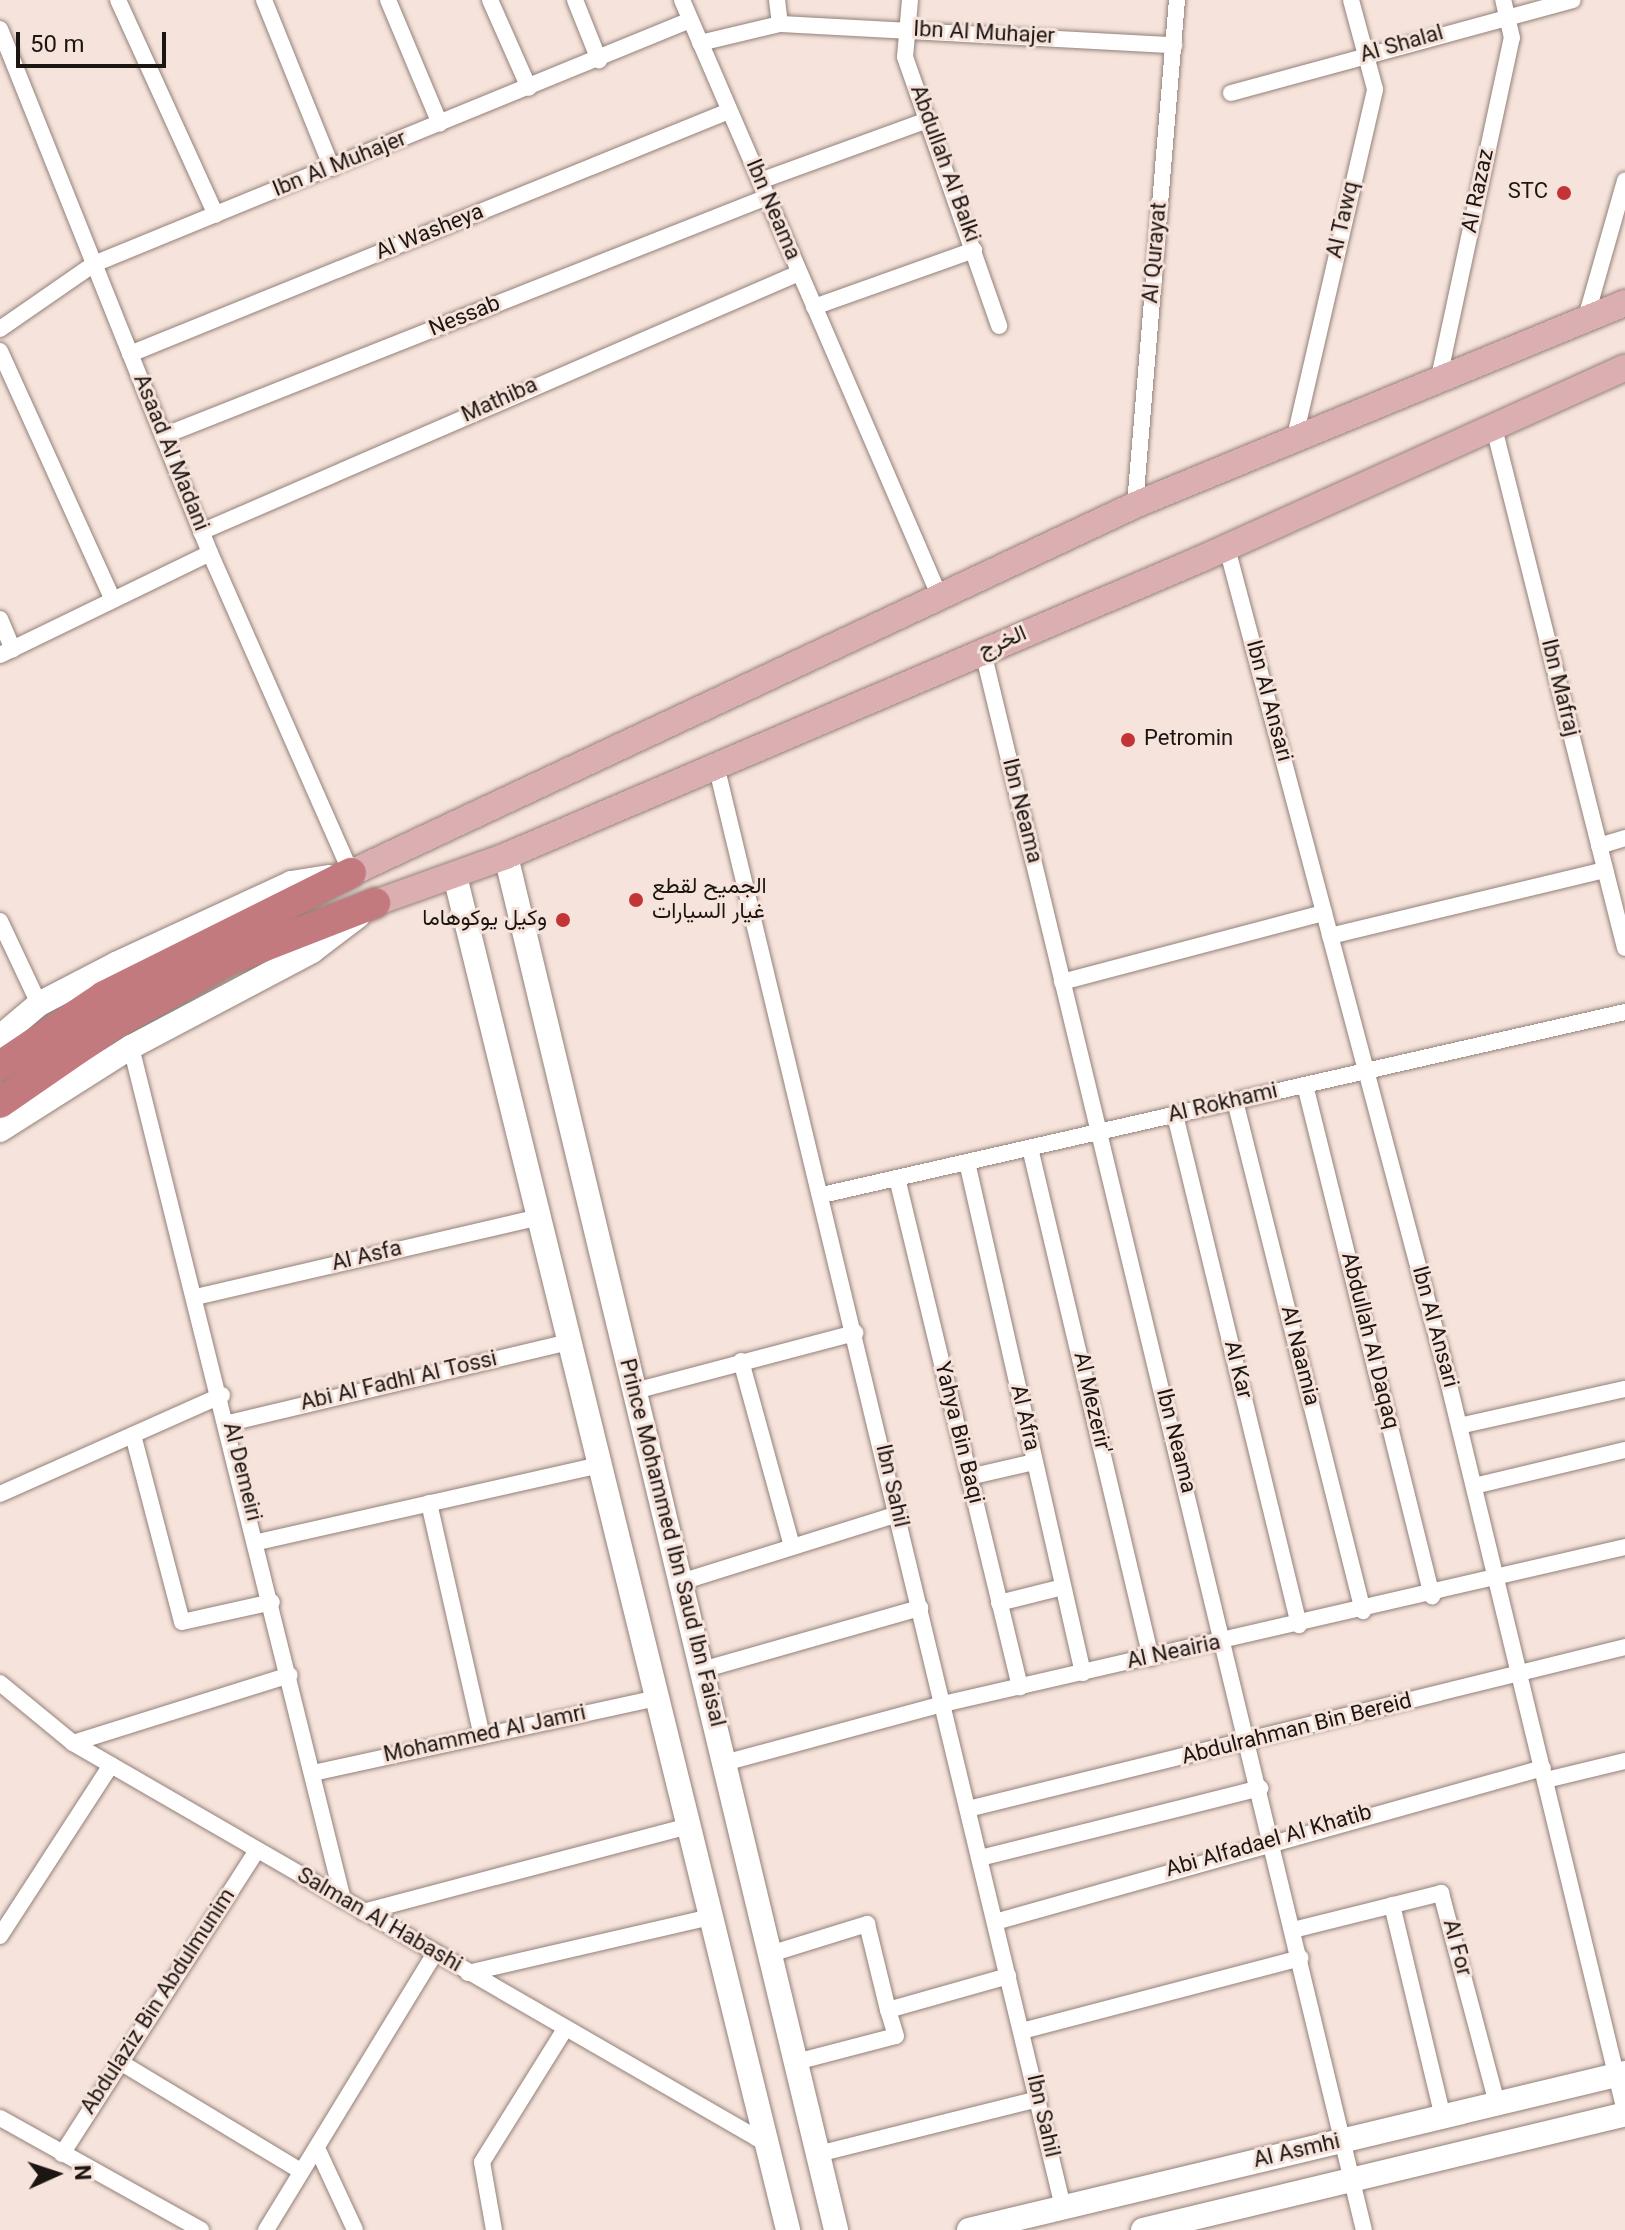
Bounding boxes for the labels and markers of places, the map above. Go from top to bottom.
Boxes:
place label: STC [1508,180,1548,206]
marker: STC [1555,184,1573,202]
place label: Petromin [1144,727,1233,753]
marker: Petromin [1119,731,1137,749]
place label: الجميح لقطع غيار السيارات [652,874,767,926]
marker: الجميح لقطع غيار السيارات [627,891,645,909]
place label: وكيل يوكوهاما [422,907,547,933]
marker: وكيل يوكوهاما [554,911,572,929]

